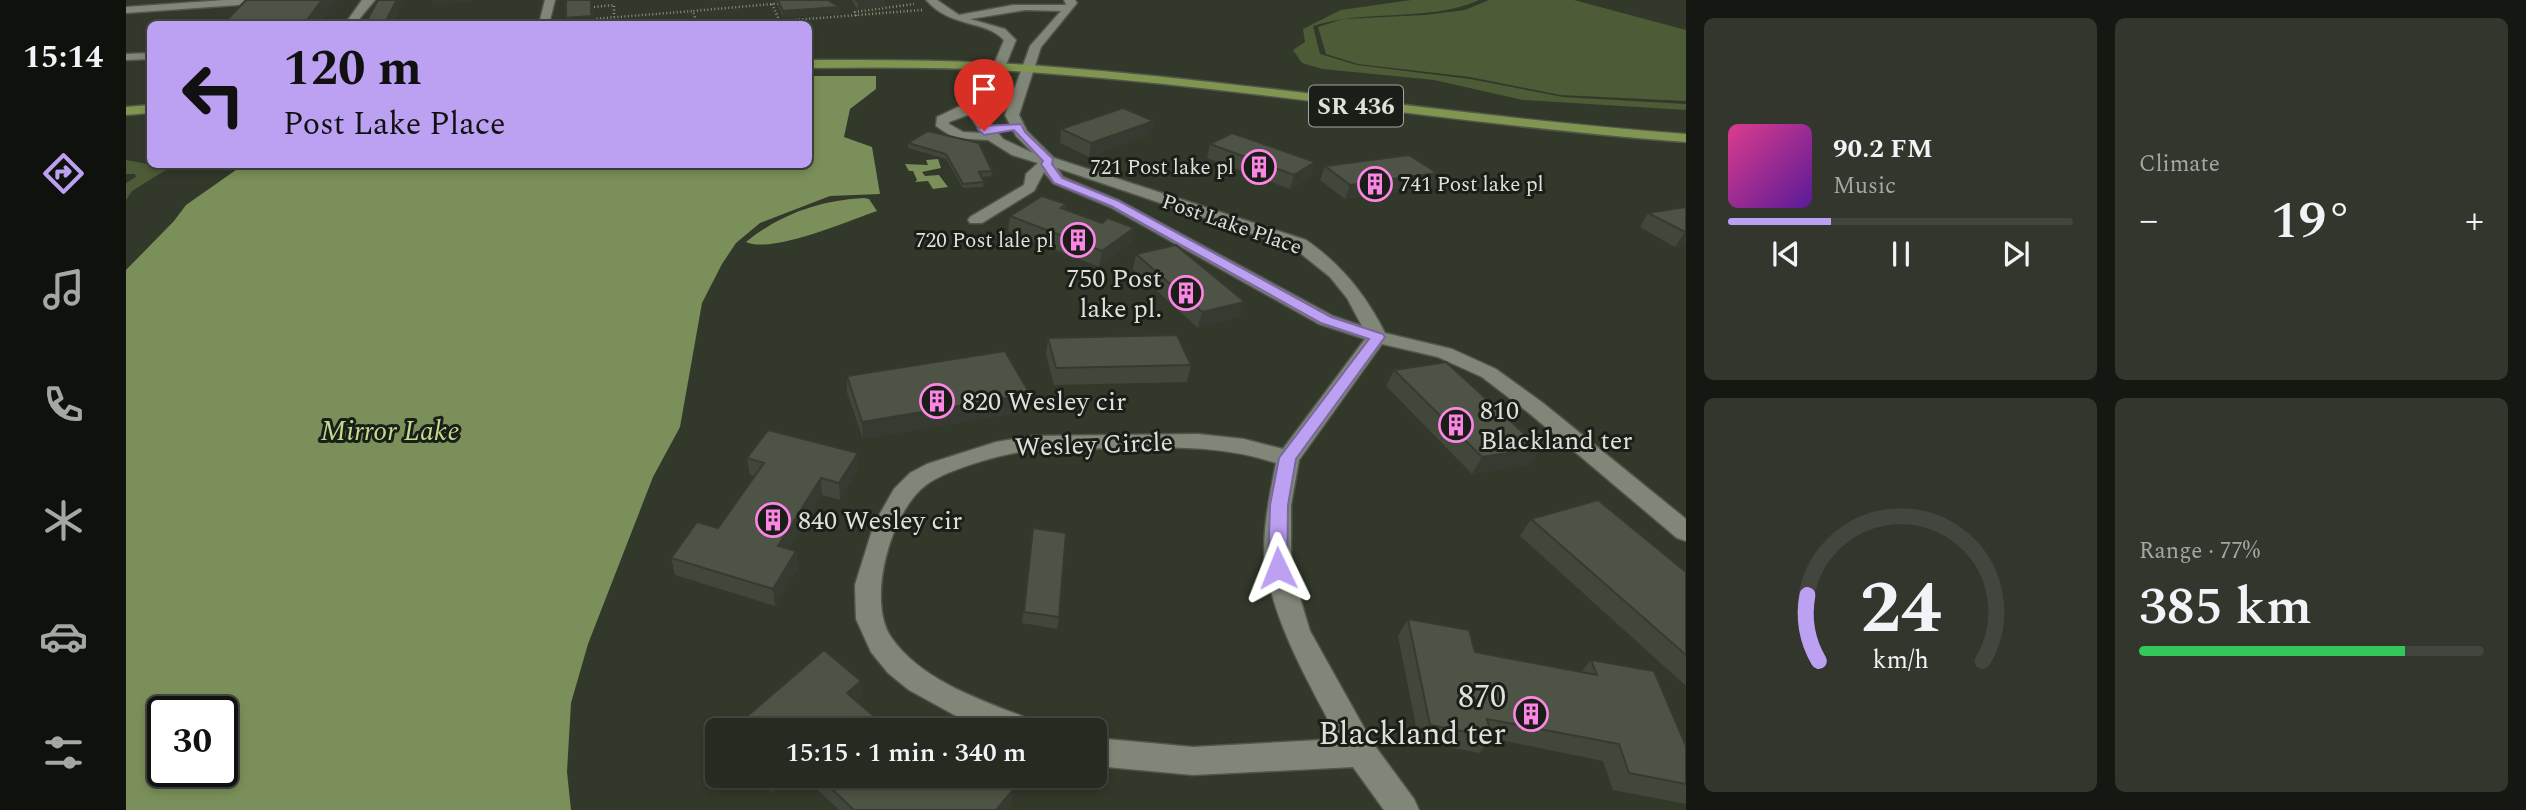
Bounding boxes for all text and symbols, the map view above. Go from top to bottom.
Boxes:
text: 120 m [283,32,422,107]
text: 15:14 [23,33,103,82]
icon: left [168,49,259,140]
pin [954,59,1014,131]
icon: arrive [965,70,1003,108]
road number: SR 436 [1309,86,1403,126]
text: Post Lake Place [283,100,506,149]
text: 90.2 FM [1833,129,1933,169]
text: Climate [2139,147,2220,182]
building icon: 721 Post lake pl [1240,148,1278,186]
icon: directions [39,149,88,198]
place label: 721 Post lake pl [1090,152,1234,184]
building icon: 741 Post lake pl [1356,165,1394,203]
place label: 741 Post lake pl [1400,169,1544,201]
text: Music [1833,169,1896,204]
text: 19° [2271,182,2352,261]
street label: Post Lake Place [1157,186,1306,264]
text: − [2139,192,2158,250]
text: + [2465,192,2484,250]
building icon: 720 Post lale pl [1059,221,1097,259]
place label: 720 Post lale pl [915,225,1054,257]
icon: previous [1767,235,1805,273]
icon: pause [1882,235,1920,273]
icon: next [1997,235,2035,273]
place label: 750 Post lake pl. [1066,259,1162,329]
icon: music [39,265,88,314]
building icon: 750 Post lake pl. [1167,274,1205,312]
icon: phone [39,380,88,429]
building icon: 820 Wesley cir [918,382,956,420]
place label: 820 Wesley cir [962,382,1126,422]
place label: 810 Blackland ter [1480,391,1633,461]
building icon: 810 Blackland ter [1437,406,1475,444]
water label: Mirror Lake [320,410,460,453]
street label: Wesley Circle [1014,422,1174,468]
icon: climate [39,496,88,545]
building icon: 840 Wesley cir [754,501,792,539]
place label: 840 Wesley cir [798,501,962,541]
position arrow [1241,531,1315,605]
text: Range · 77% [2139,534,2260,569]
text: 24 [1860,554,1941,665]
text: 385 km [2139,568,2312,647]
icon: car [39,612,88,661]
text: km/h [1872,642,1929,680]
place label: 870 Blackland ter [1318,673,1506,759]
building icon: 870 Blackland ter [1512,695,1550,733]
speed limit sign: 30 [147,696,238,787]
icon: filters [39,728,88,777]
text: 15:15 · 1 min · 340 m [786,733,1026,773]

